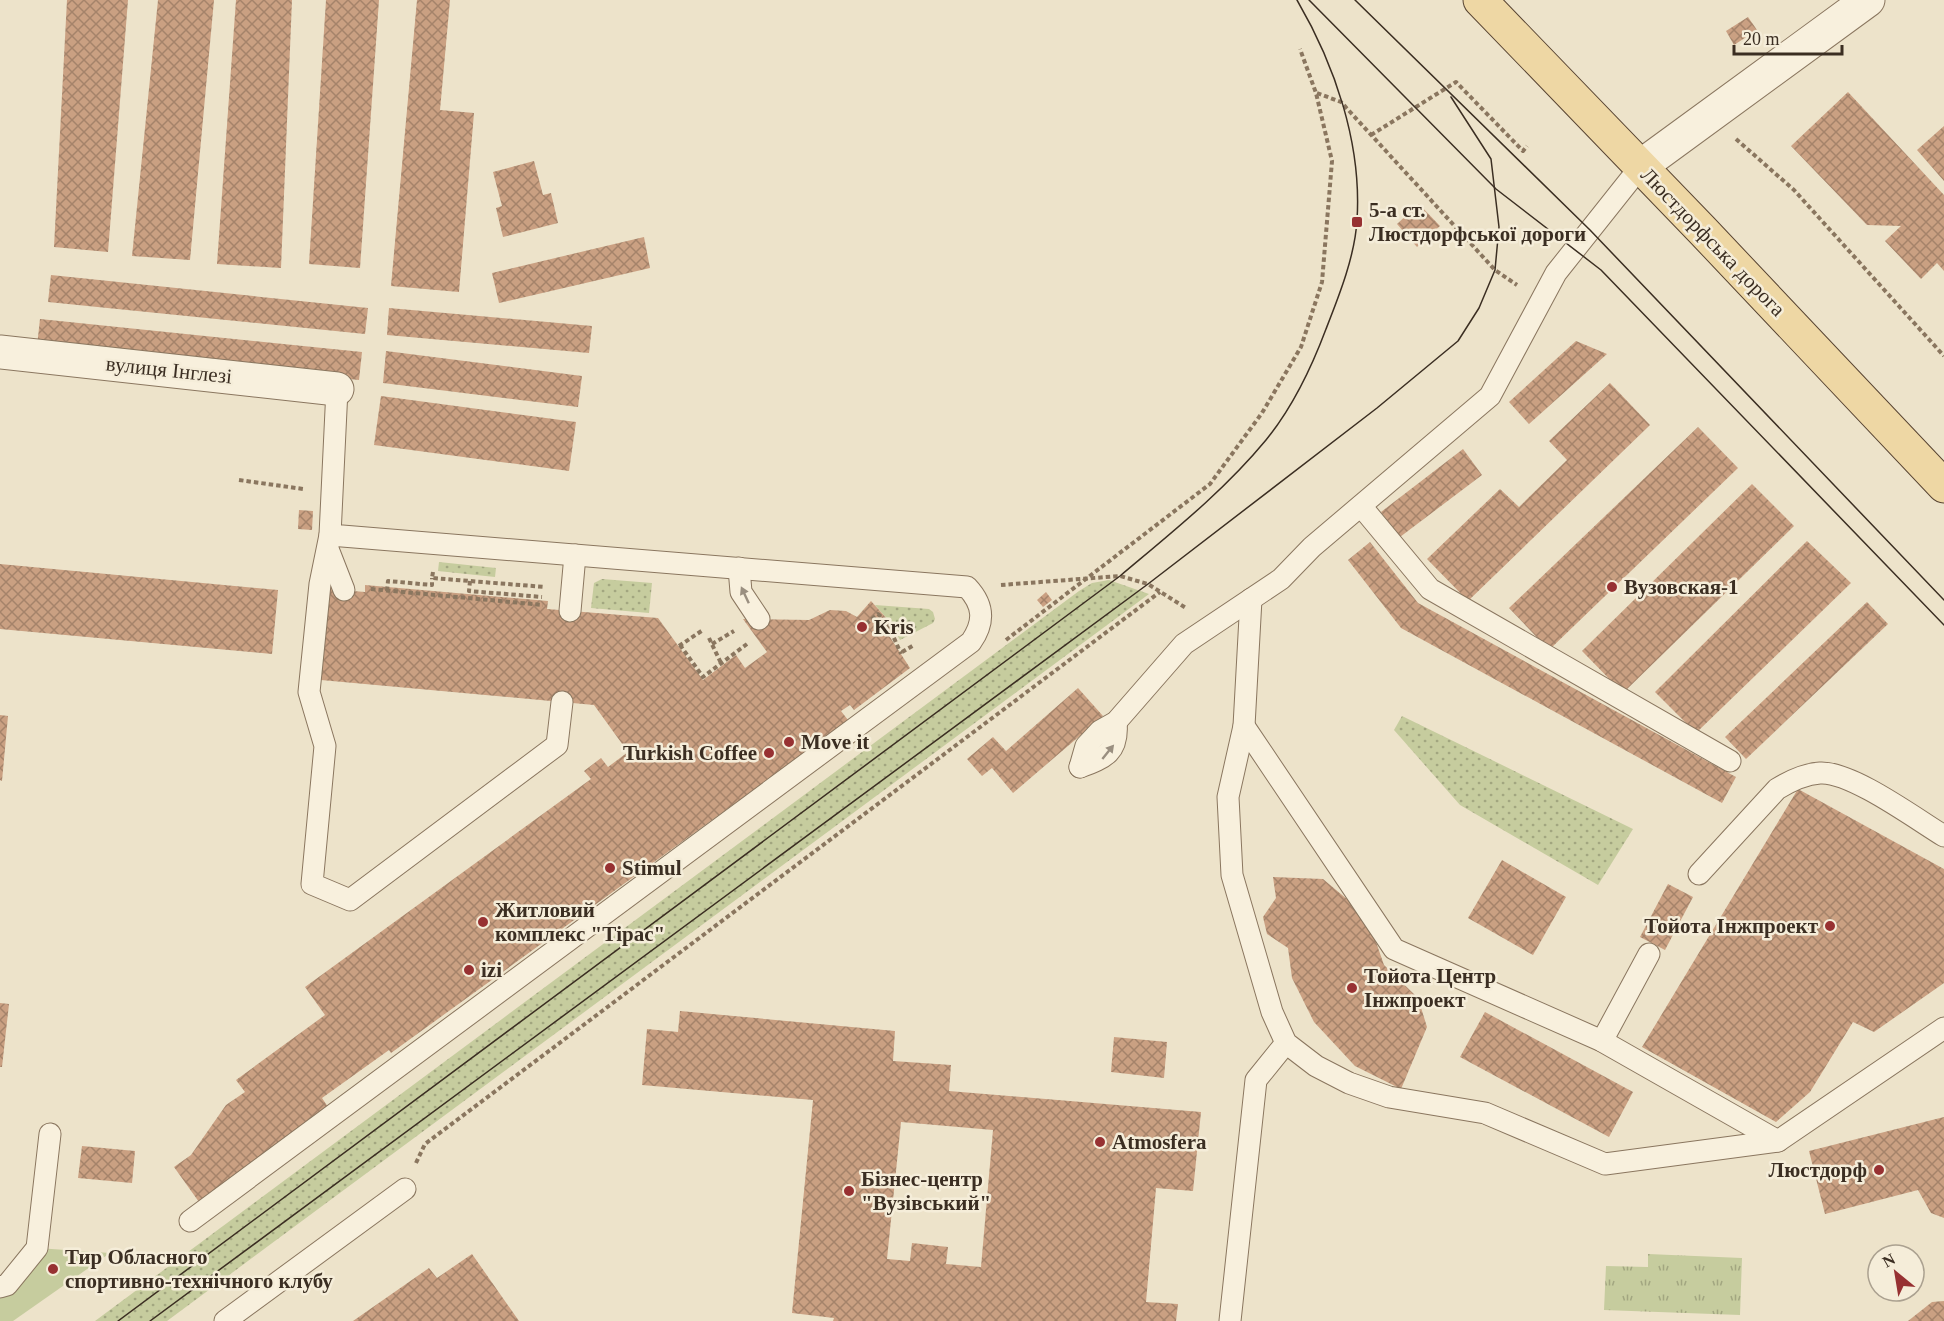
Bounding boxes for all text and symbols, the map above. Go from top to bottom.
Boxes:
scale bar [1734,18,1842,56]
text: 20 m [1743,29,1780,49]
street label: Люстдорфська дорога [1636,163,1790,322]
place label: 5-а ст. Люстдорфської дороги [1369,198,1586,246]
marker: 5-а ст. Люстдорфської дороги [1350,215,1364,229]
street label: вулиця Інглезі [105,351,233,389]
place label: Вузовская-1 [1624,575,1739,599]
marker: Вузовская-1 [1605,580,1619,594]
one-way arrow [740,586,750,604]
place label: Kris [874,615,914,639]
marker: Kris [855,620,869,634]
place label: Move it [801,730,869,754]
marker: Move it [782,735,796,749]
place label: Turkish Coffee [623,741,757,765]
one-way arrow [1101,744,1114,760]
marker: Turkish Coffee [762,746,776,760]
place label: Stimul [622,856,682,880]
marker: Stimul [603,861,617,875]
place label: Житловий комплекс "Тірас" [495,898,665,946]
place label: Тойота Інжпроект [1644,914,1819,938]
marker: Житловий комплекс "Тірас" [476,915,490,929]
marker: Тойота Інжпроект [1823,919,1837,933]
place label: izi [481,958,502,982]
marker: izi [462,963,476,977]
place label: Тойота Центр Інжпроект [1364,964,1496,1012]
marker: Тойота Центр Інжпроект [1345,981,1359,995]
place label: Atmosfera [1112,1130,1207,1154]
marker: Atmosfera [1093,1135,1107,1149]
place label: Люстдорф [1769,1158,1867,1182]
marker: Люстдорф [1872,1163,1886,1177]
place label: Бізнес-центр "Вузівський" [861,1167,991,1215]
marker: Бізнес-центр "Вузівський" [842,1184,856,1198]
north arrow [1866,1243,1926,1303]
place label: Тир Обласного спортивно-технічного клубу [65,1245,333,1293]
text: N [1879,1250,1898,1271]
marker: Тир Обласного спортивно-технічного клубу [46,1262,60,1276]

